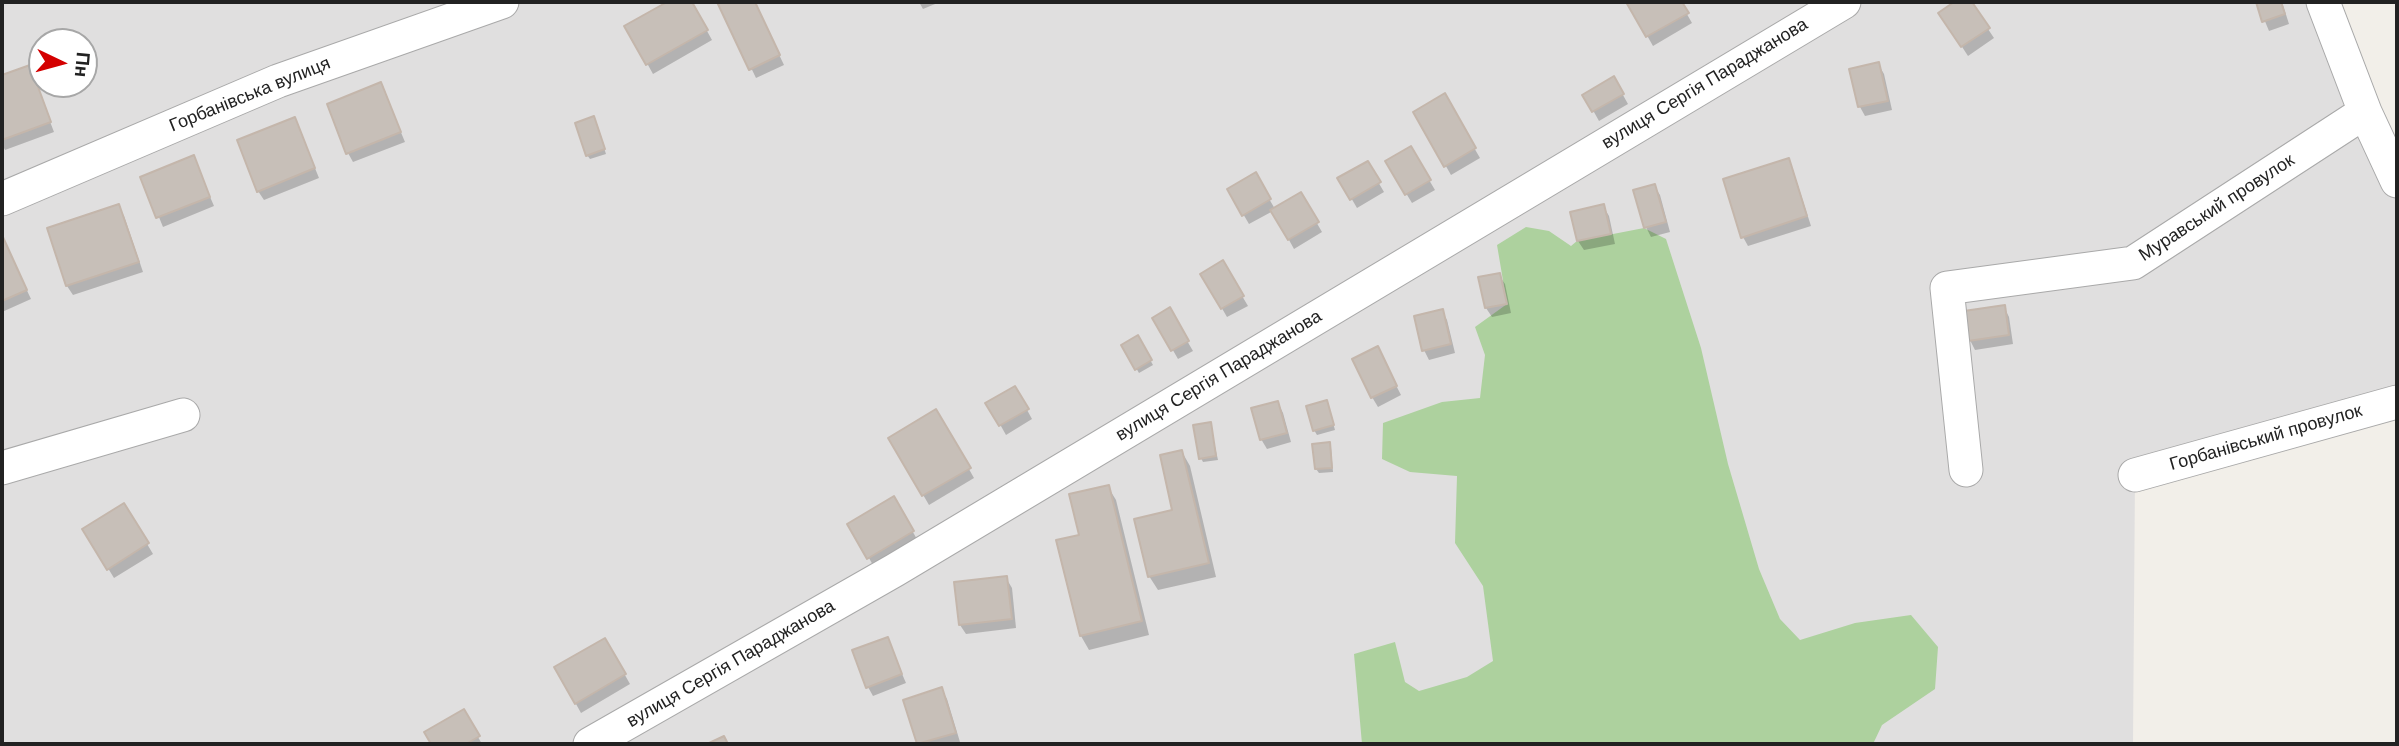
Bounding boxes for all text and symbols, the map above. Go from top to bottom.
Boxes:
street label: вулиця Сергія Параджанова [1598,14,1812,154]
north arrow [28,28,98,98]
text: Пн [71,51,94,78]
street label: Горбанівська вулиця [166,53,334,137]
street label: Муравський провулок [2135,150,2299,266]
street label: вулиця Сергія Параджанова [1112,306,1326,446]
street label: Горбанівський провулок [2167,400,2365,476]
street label: вулиця Сергія Параджанова [623,596,839,732]

